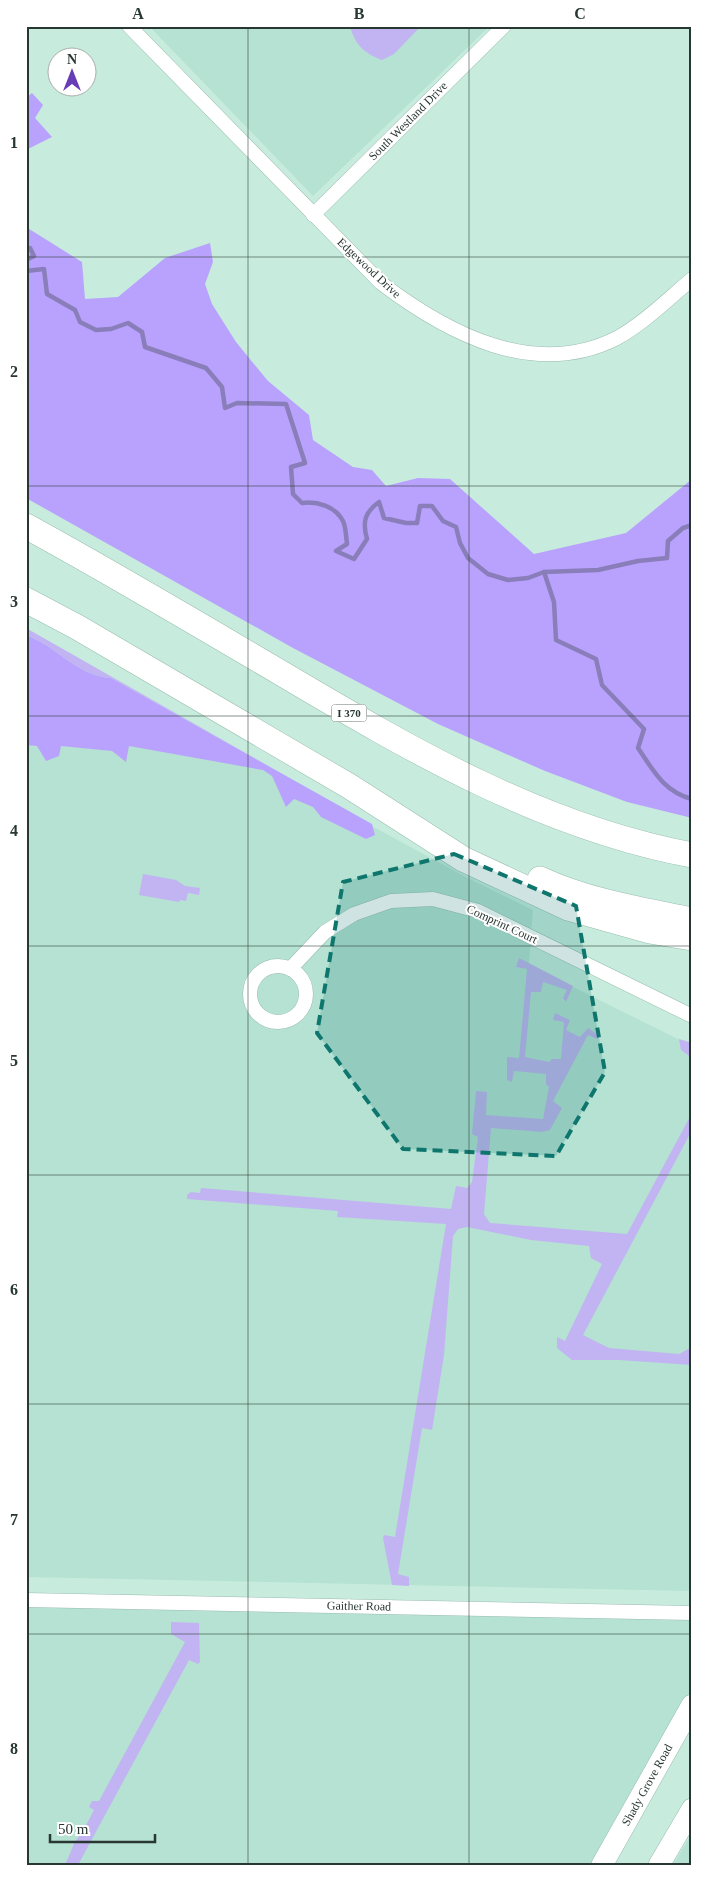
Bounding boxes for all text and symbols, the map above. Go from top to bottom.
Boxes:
text: A [132,5,144,22]
text: B [354,5,365,22]
text: C [574,5,586,22]
north arrow [48,48,98,98]
text: N [67,52,77,67]
street label: South Westland Drive [366,79,450,163]
text: 1 [10,134,18,151]
street label: Edgewood Drive [334,235,404,301]
text: 2 [10,363,18,380]
text: 3 [10,593,18,610]
road number: I 370 [332,704,366,721]
text: 4 [10,822,18,839]
street label: Comprint Court [464,902,540,947]
text: 5 [10,1052,18,1069]
text: 6 [10,1281,18,1298]
text: 7 [10,1511,18,1528]
street label: Gaither Road [327,1598,391,1614]
text: 8 [10,1740,18,1757]
street label: Shady Grove Road [619,1742,675,1828]
scale bar [50,1811,155,1843]
text: 50 m [58,1821,89,1837]

